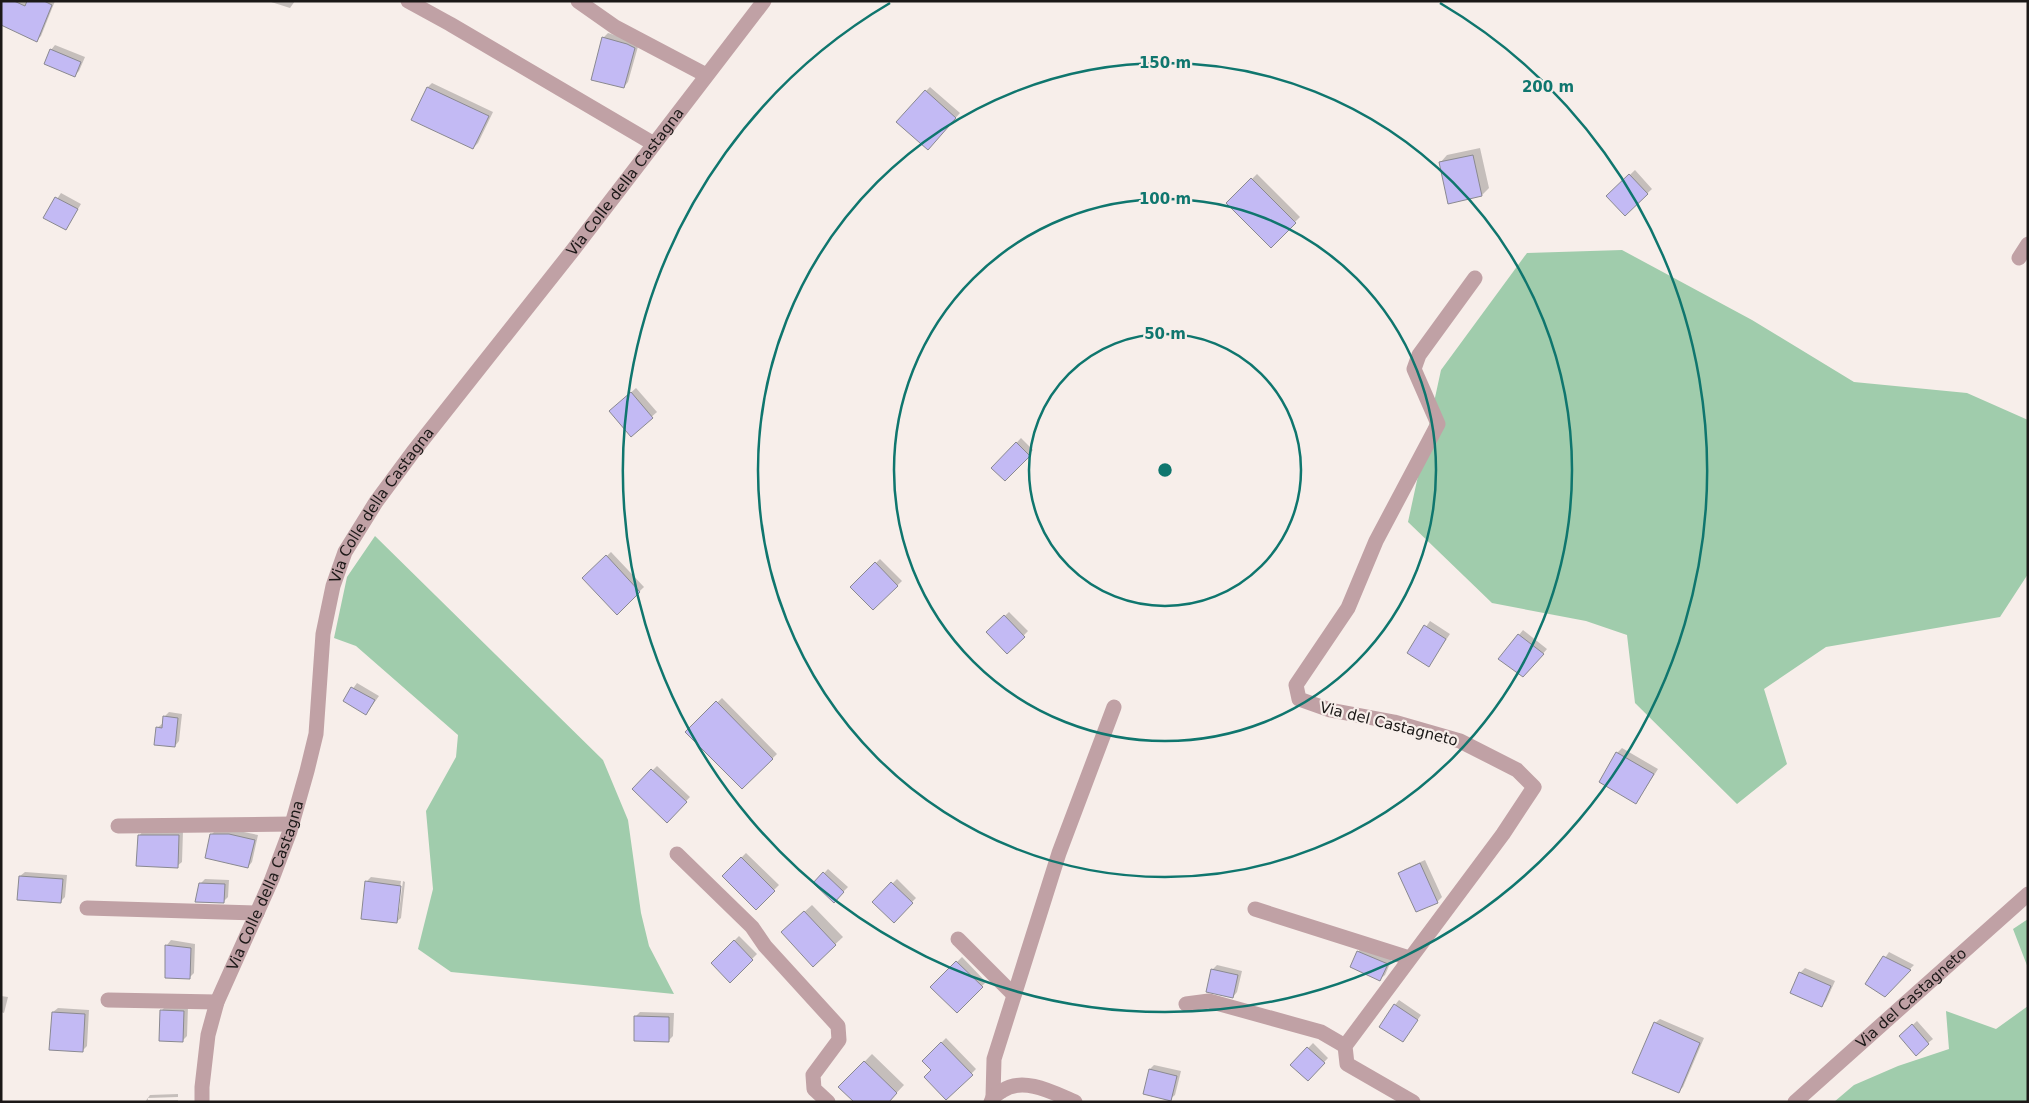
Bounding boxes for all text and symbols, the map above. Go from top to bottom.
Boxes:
text: 150 m [1139,54,1191,72]
text: 200 m [1522,78,1574,96]
street label: Via Colle della Castagna [563,104,688,260]
text: 100 m [1139,190,1191,208]
text: 50 m [1144,325,1186,343]
street label: Via Colle della Castagna [326,424,438,586]
centre of rings [1156,461,1174,479]
street label: Via del Castagneto [1318,698,1460,750]
street label: Via Colle della Castagna [223,798,307,973]
street label: Via del Castagneto [1852,944,1970,1052]

